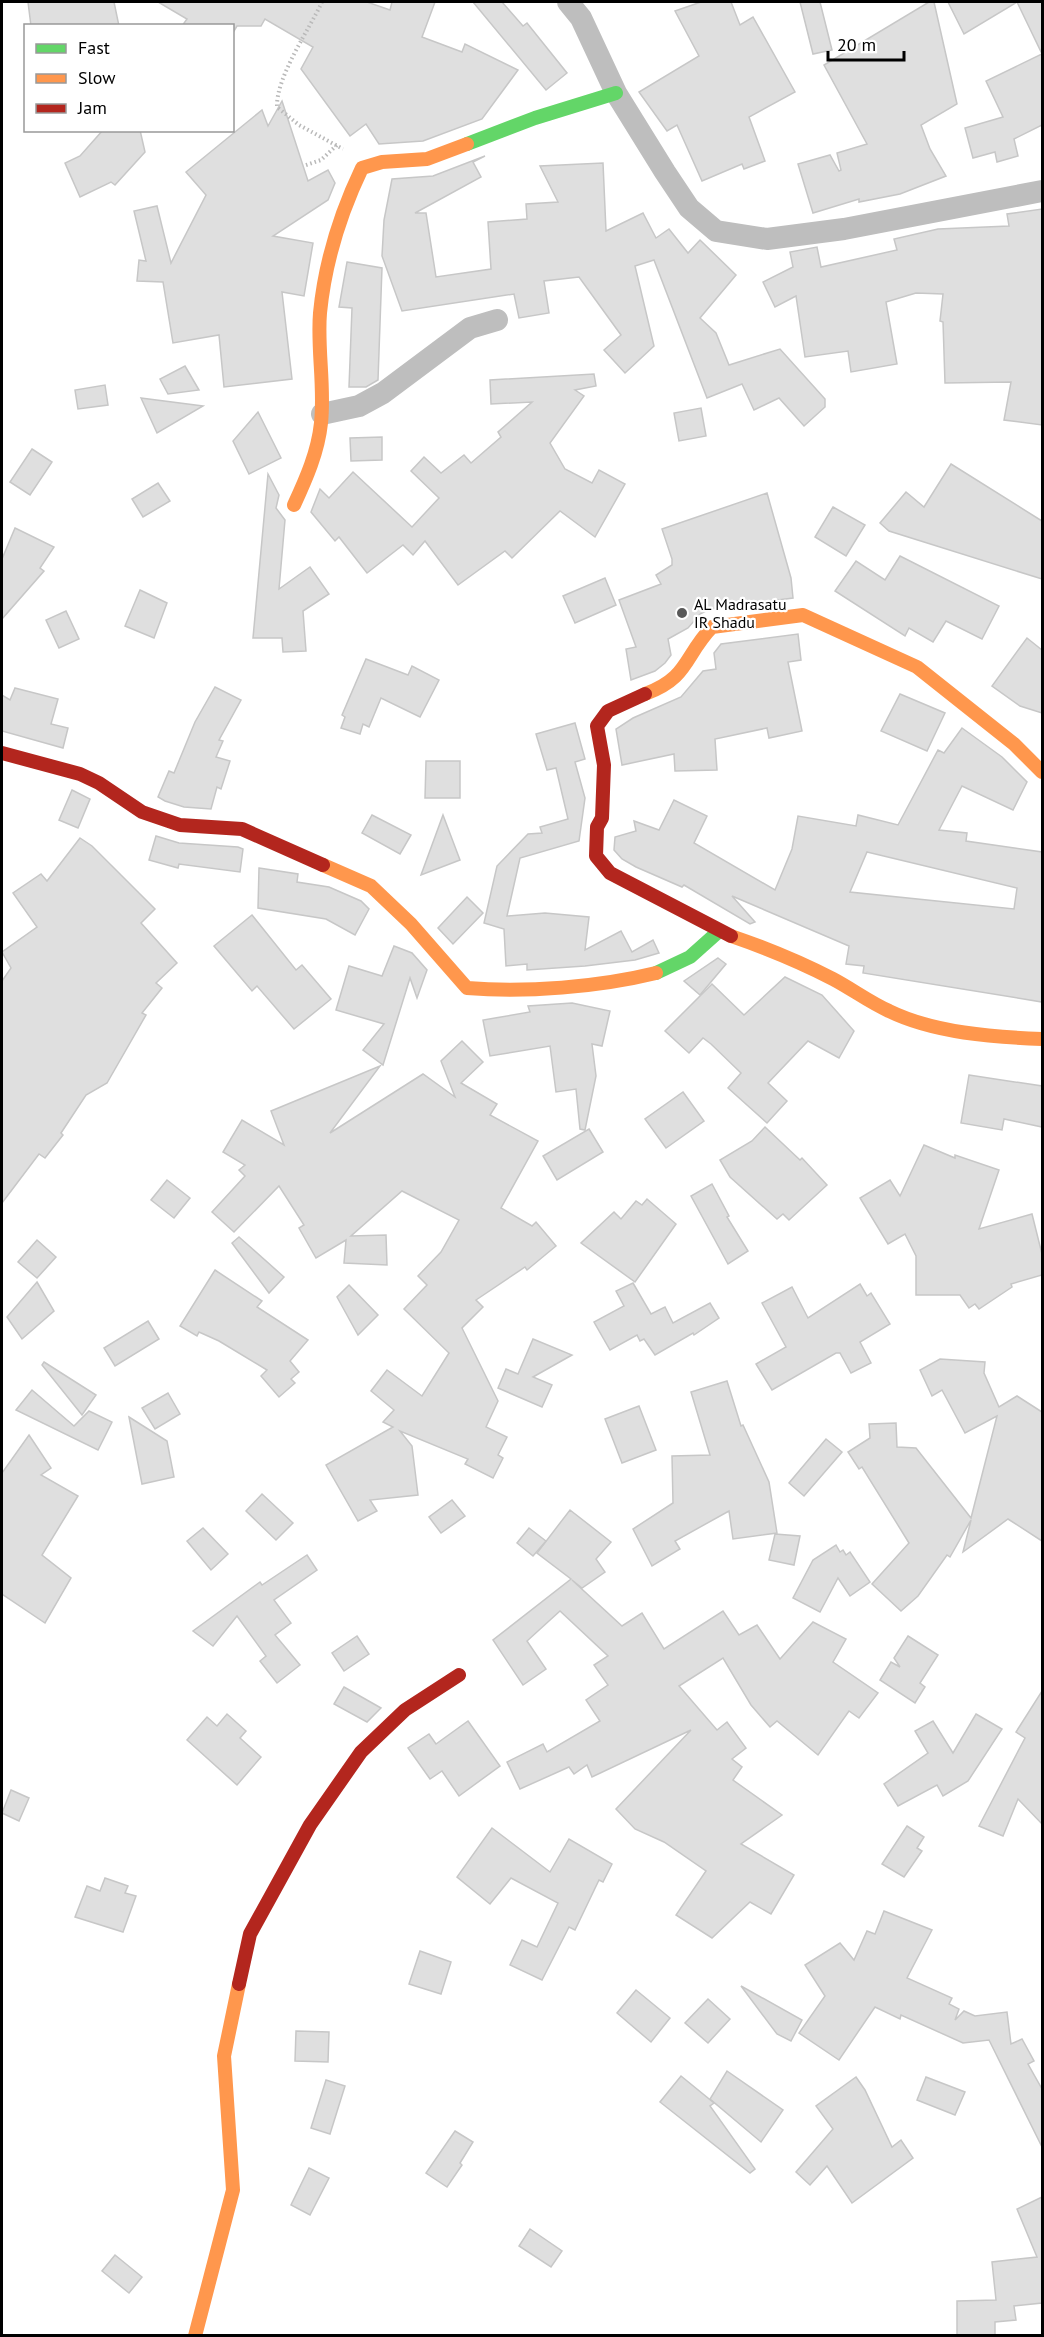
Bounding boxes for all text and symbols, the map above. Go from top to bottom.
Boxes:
legend [24,24,234,132]
scale bar [828,24,904,62]
text: 20 m [837,33,876,56]
text: Fast [78,36,110,59]
text: Slow [78,66,116,89]
text: Jam [77,96,107,119]
place label: AL Madrasatu IR Shadu [694,594,787,632]
marker: AL Madrasatu IR Shadu [675,606,689,620]

